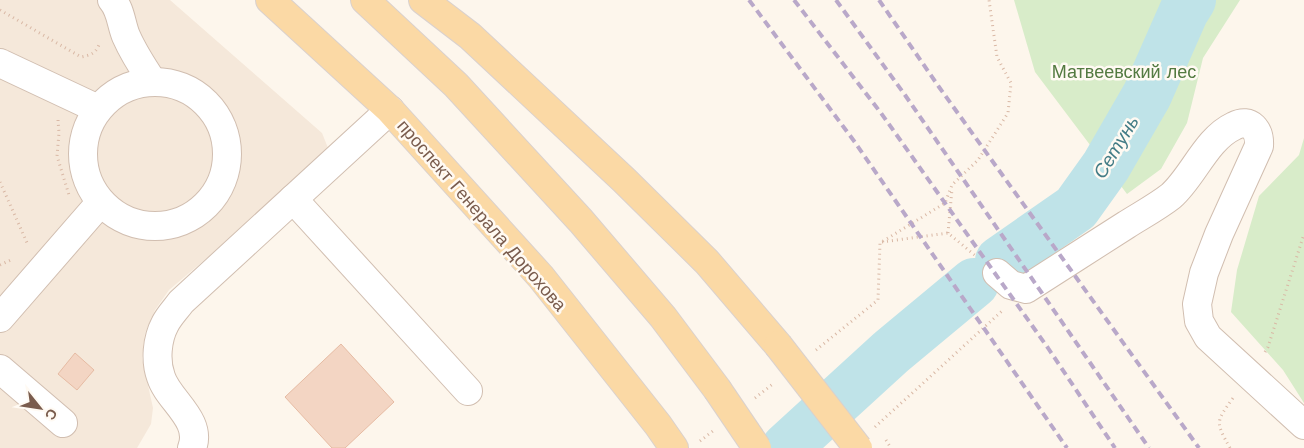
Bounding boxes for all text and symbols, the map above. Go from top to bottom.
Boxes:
park label: Матвеевский лес [1052,61,1196,82]
water label: Сетунь [1088,111,1144,183]
street label: проспект Генерала Дорохова [393,115,571,316]
north arrow [15,383,65,433]
text: С [42,406,61,423]

